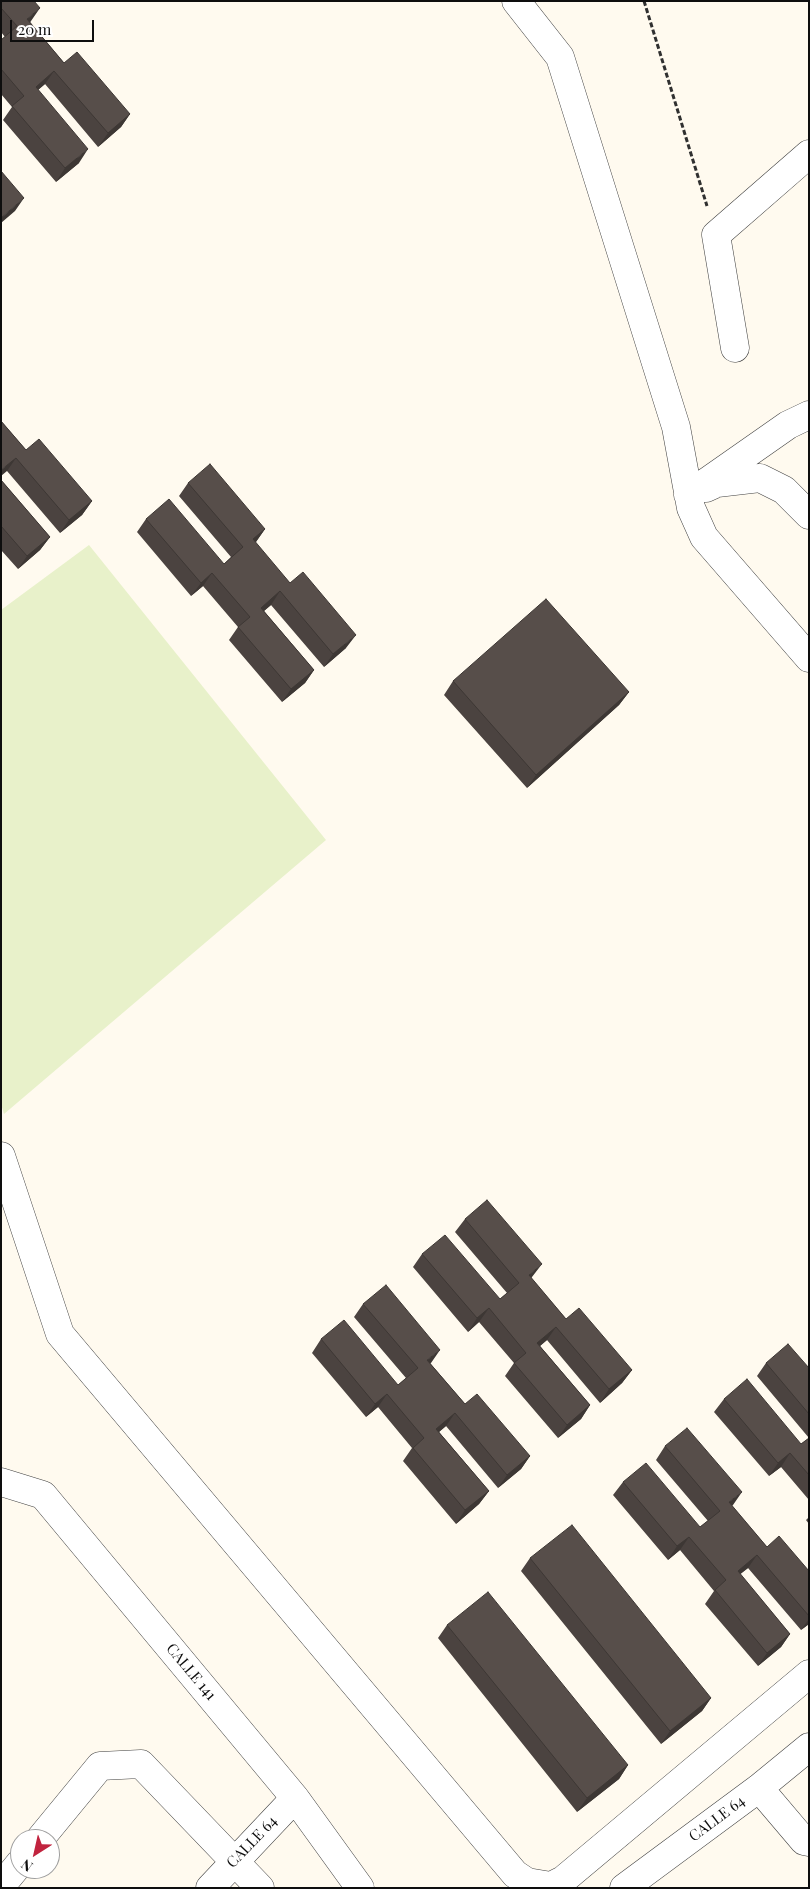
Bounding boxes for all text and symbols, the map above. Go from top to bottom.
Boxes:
scale bar [12,10,96,42]
text: 20 m [18,19,51,39]
street label: CALLE 141 [162,1640,220,1704]
street label: CALLE 64 [686,1792,748,1846]
street label: CALLE 64 [223,1812,281,1872]
north arrow [10,1829,60,1879]
text: N [17,1855,36,1877]

